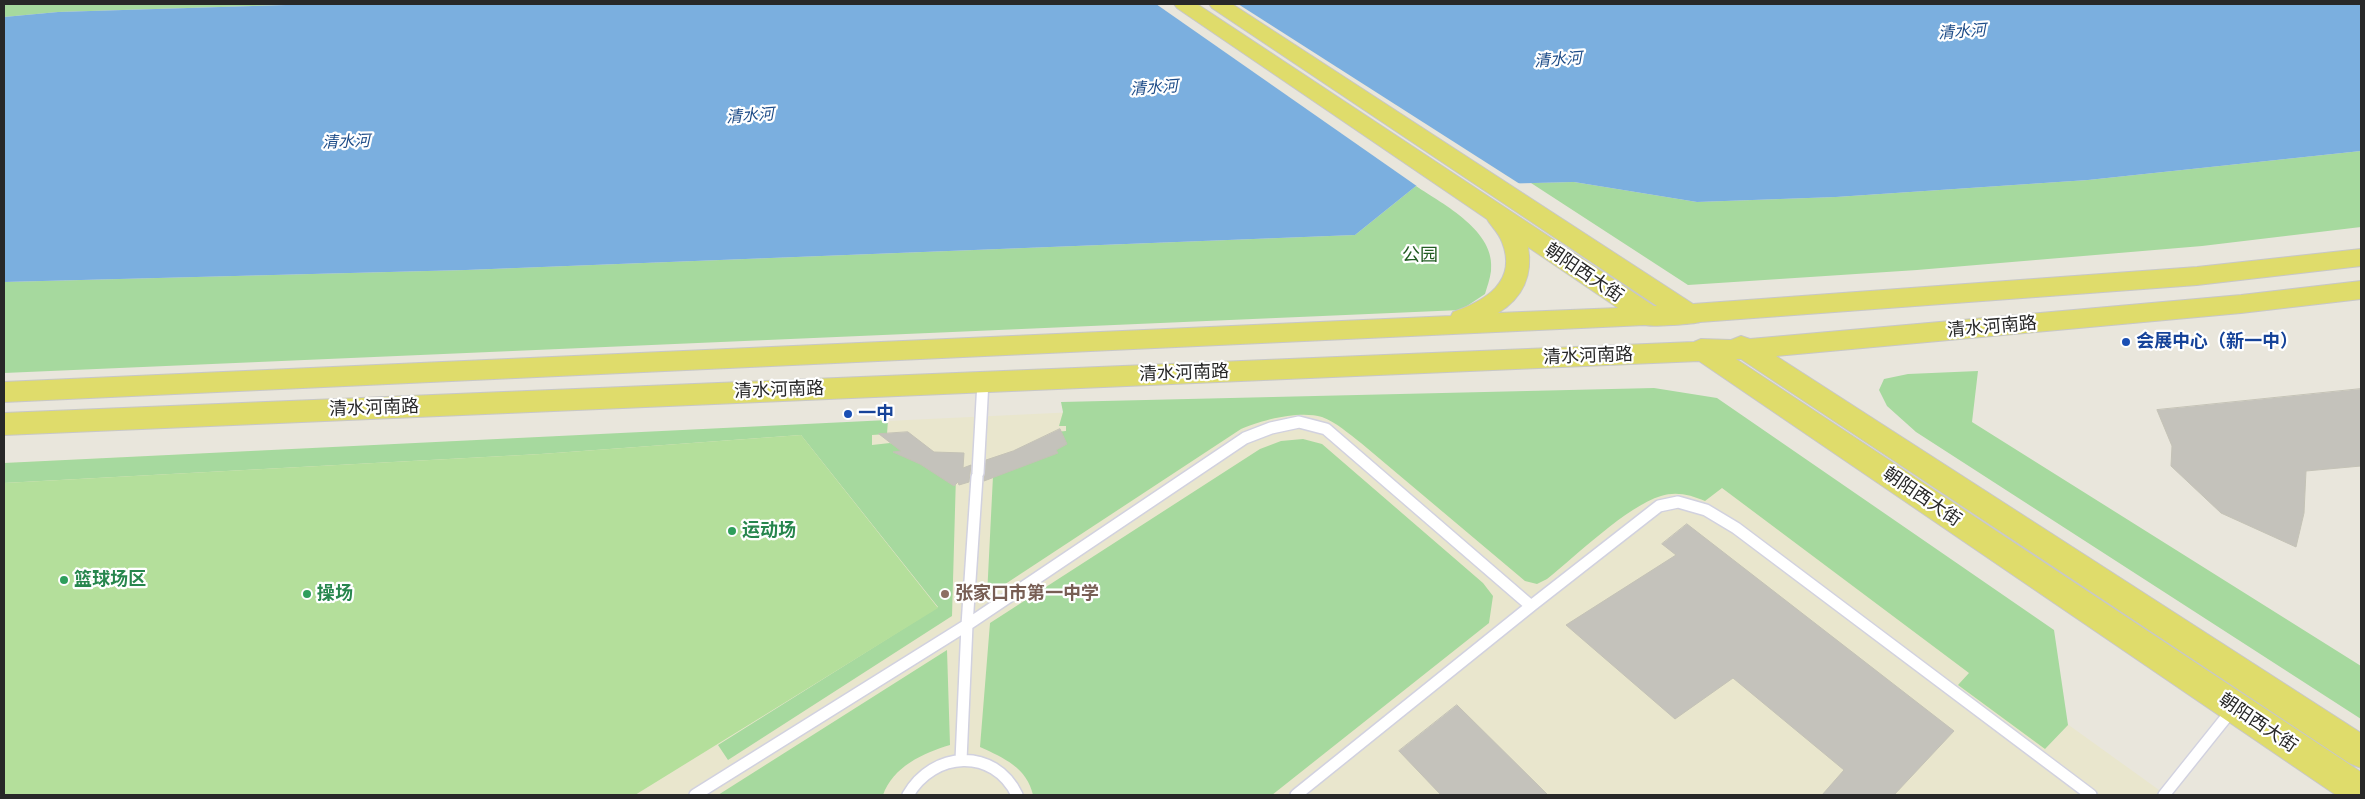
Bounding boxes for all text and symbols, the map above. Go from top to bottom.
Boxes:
water label: 清水河 [1937,21,1987,43]
water label: 清水河 [1533,49,1583,71]
water label: 清水河 [1129,77,1179,99]
water label: 清水河 [725,105,775,127]
water label: 清水河 [322,132,370,152]
street label: 朝阳西大街 [1541,239,1627,307]
park label: 公园 [1402,245,1438,267]
street label: 清水河南路 [1946,312,2038,342]
place label: 会展中心（新一中） [2136,331,2298,353]
marker: 会展中心（新一中） [2120,336,2132,348]
street label: 清水河南路 [1543,344,1633,368]
street label: 清水河南路 [1139,361,1229,385]
street label: 清水河南路 [734,378,824,402]
street label: 清水河南路 [329,396,419,420]
place label: 一中 [858,403,894,425]
marker: 一中 [842,408,854,420]
street label: 朝阳西大街 [1879,463,1965,531]
place label: 运动场 [742,520,796,542]
marker: 运动场 [726,525,738,537]
place label: 篮球场区 [74,569,146,591]
marker: 篮球场区 [58,574,70,586]
place label: 操场 [317,583,353,605]
place label: 张家口市第一中学 [955,583,1099,605]
marker: 操场 [301,588,313,600]
marker: 张家口市第一中学 [939,588,951,600]
street label: 朝阳西大街 [2215,689,2301,757]

